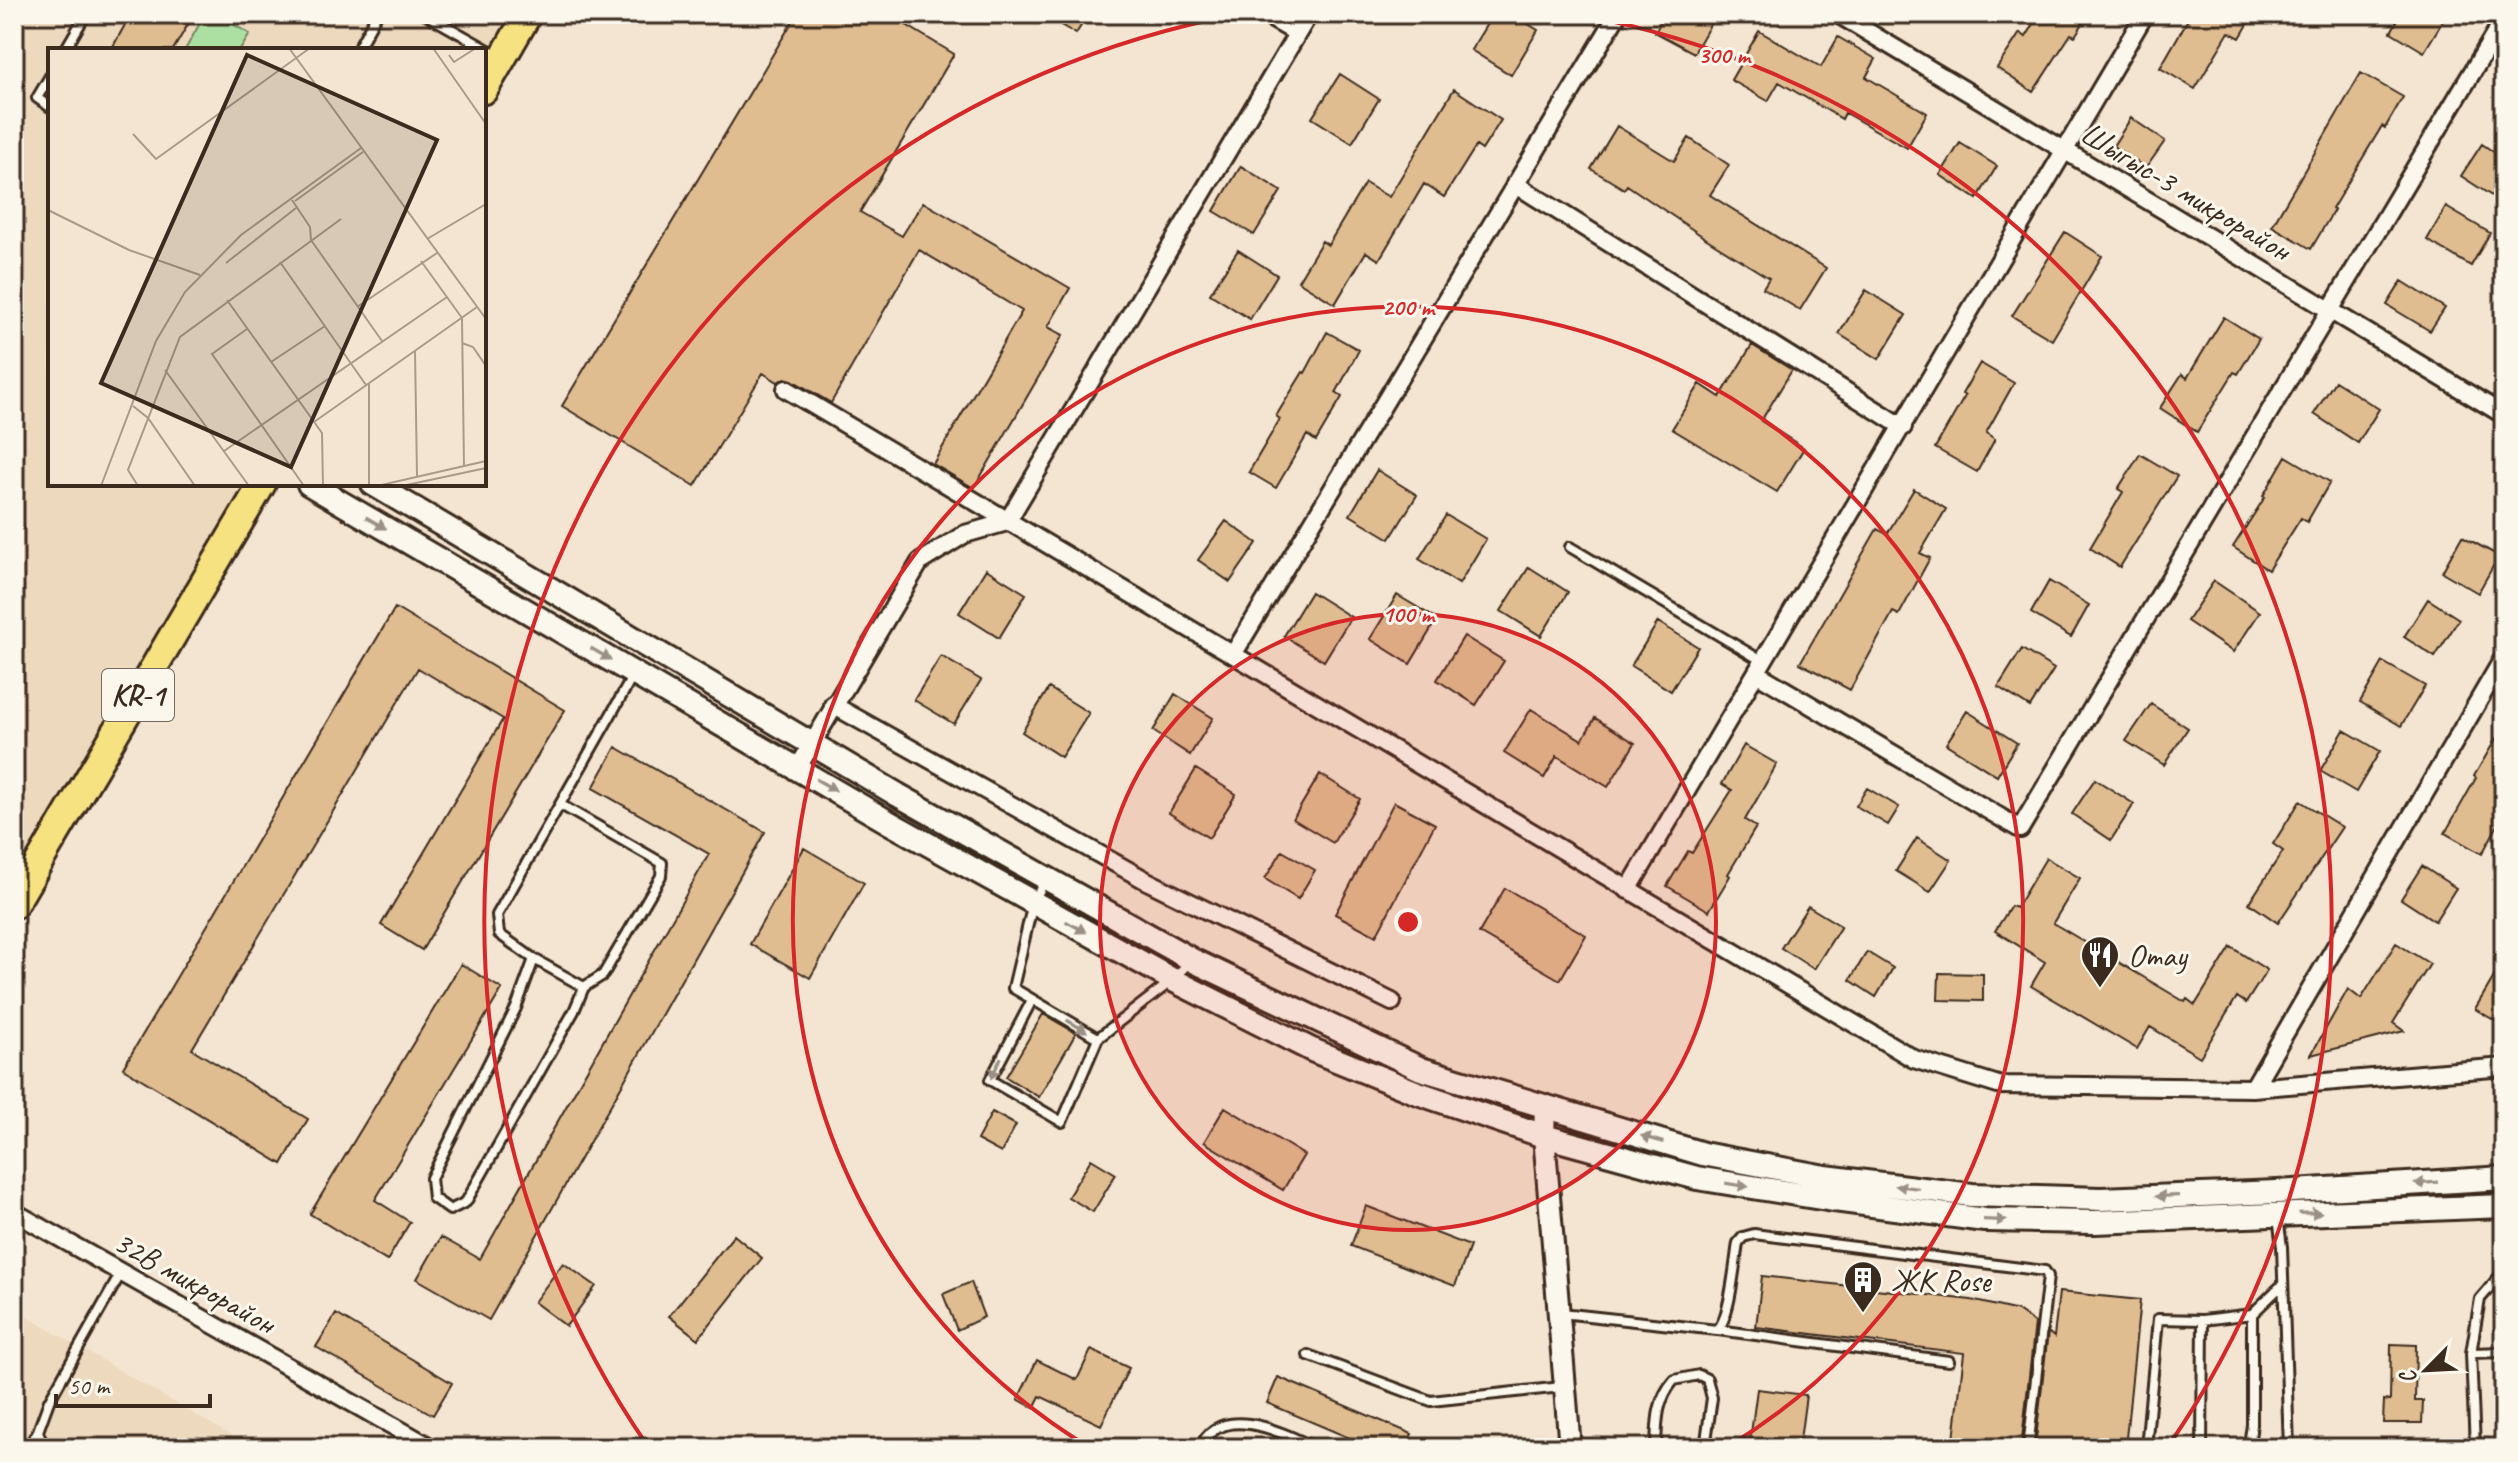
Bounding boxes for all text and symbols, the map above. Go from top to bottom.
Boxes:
text: 300 m [1698,40,1752,70]
inset map [48,48,486,486]
street label: Шыгыс-3 микрорайон [2073,113,2300,271]
text: 200 m [1382,292,1436,322]
one-way arrow [365,516,388,530]
text: 100 m [1382,599,1436,629]
one-way arrow [590,647,612,661]
road number: KR-1 [102,669,174,721]
one-way arrow [815,778,837,792]
centre of rings [1394,908,1422,936]
one-way arrow [1065,920,1088,934]
restaurant icon: Отау [2079,934,2121,989]
place label: Отау [2128,935,2189,976]
one-way arrow [1066,1019,1088,1033]
one-way arrow [989,1057,1003,1080]
one-way arrow [1640,1132,1664,1145]
one-way arrow [2413,1177,2438,1190]
one-way arrow [1725,1179,1750,1191]
one-way arrow [1894,1181,1919,1194]
one-way arrow [2153,1190,2179,1203]
one-way arrow [2298,1207,2323,1220]
one-way arrow [1983,1213,2008,1226]
street label: 32В микрорайон [107,1221,284,1345]
building icon: ЖК Rose [1842,1259,1884,1314]
place label: ЖК Rose [1891,1260,1993,1301]
north arrow [2386,1330,2466,1410]
scale bar [56,1358,210,1408]
text: С [2392,1364,2424,1388]
text: 50 m [68,1371,111,1401]

